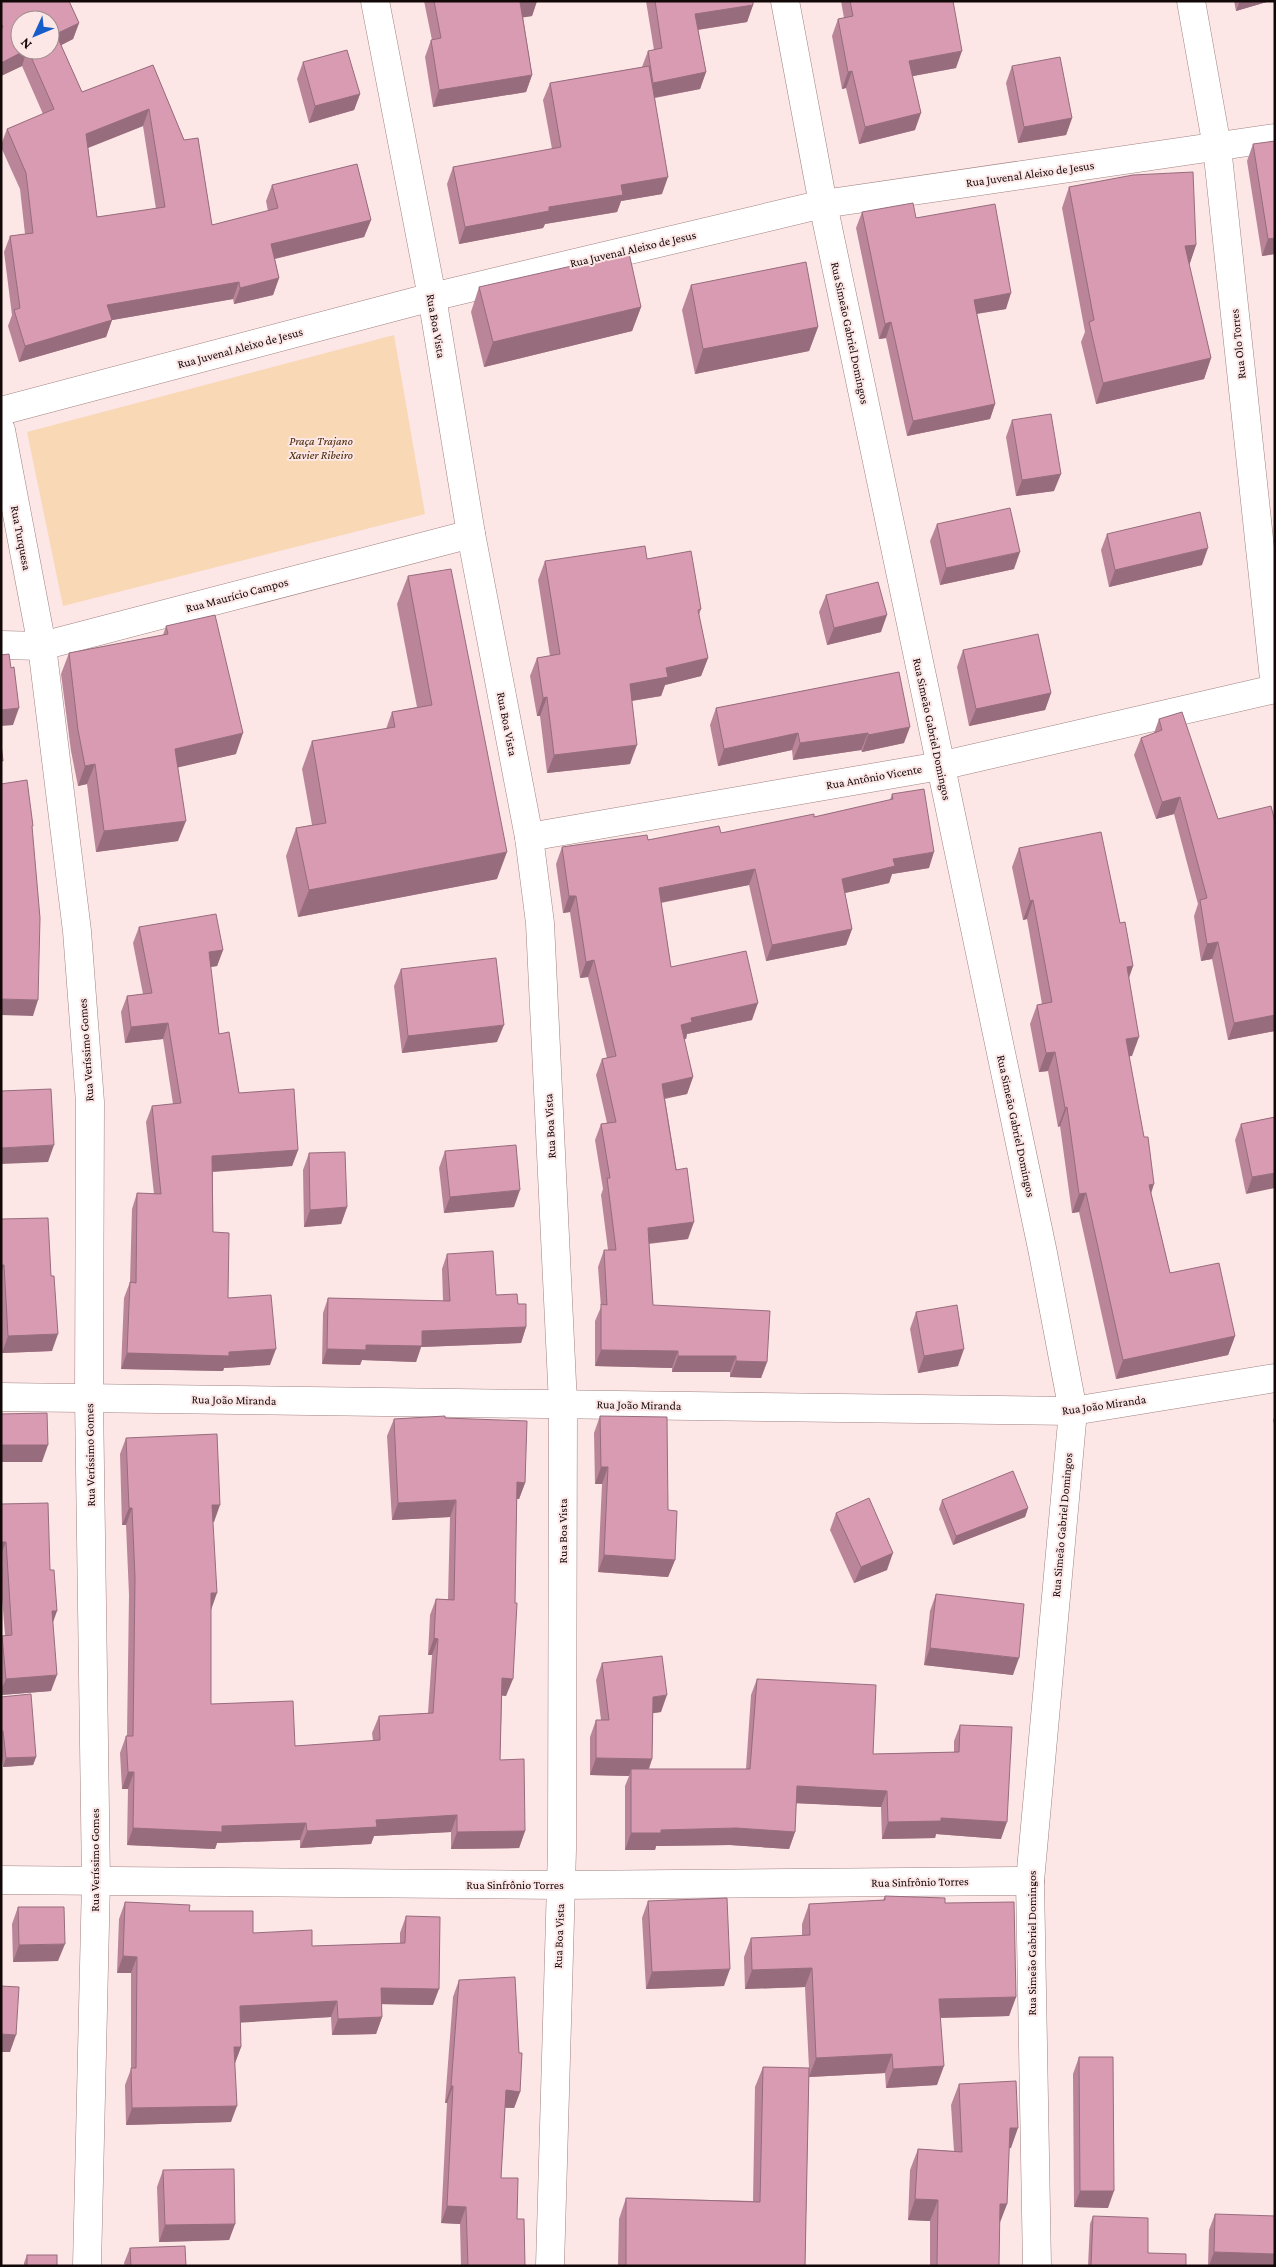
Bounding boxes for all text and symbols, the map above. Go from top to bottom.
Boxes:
north arrow [10,10,60,60]
text: N [16,35,35,53]
street label: Rua Juvenal Aleixo de Jesus [965,158,1095,190]
street label: Rua Juvenal Aleixo de Jesus [568,228,698,270]
street label: Rua Simeão Gabriel Domingos [828,261,872,406]
street label: Rua Boa Vista [423,293,449,360]
street label: Rua Olo Torres [1227,308,1249,380]
street label: Rua Juvenal Aleixo de Jesus [176,324,304,371]
park label: Praça Trajano Xavier Ribeiro [288,434,353,462]
street label: Rua Turquesa [8,504,34,572]
street label: Rua Maurício Campos [184,575,290,615]
street label: Rua Simeão Gabriel Domingos [910,657,954,802]
street label: Rua Boa Vista [494,691,520,758]
street label: Rua Antônio Vicente [825,762,923,792]
street label: Rua Veríssimo Gomes [75,998,97,1102]
street label: Rua Simeão Gabriel Domingos [994,1054,1038,1199]
street label: Rua Boa Vista [541,1093,559,1159]
street label: Rua João Miranda [191,1392,277,1408]
street label: Rua João Miranda [1061,1392,1147,1418]
street label: Rua João Miranda [596,1397,682,1413]
street label: Rua Veríssimo Gomes [82,1403,98,1507]
street label: Rua Simeão Gabriel Domingos [1049,1452,1075,1598]
street label: Rua Boa Vista [556,1498,570,1563]
street label: Rua Veríssimo Gomes [88,1808,102,1912]
street label: Rua Simeão Gabriel Domingos [1025,1870,1039,2016]
street label: Rua Sinfrônio Torres [871,1874,969,1890]
street label: Rua Sinfrônio Torres [466,1878,564,1892]
street label: Rua Boa Vista [551,1903,567,1969]

